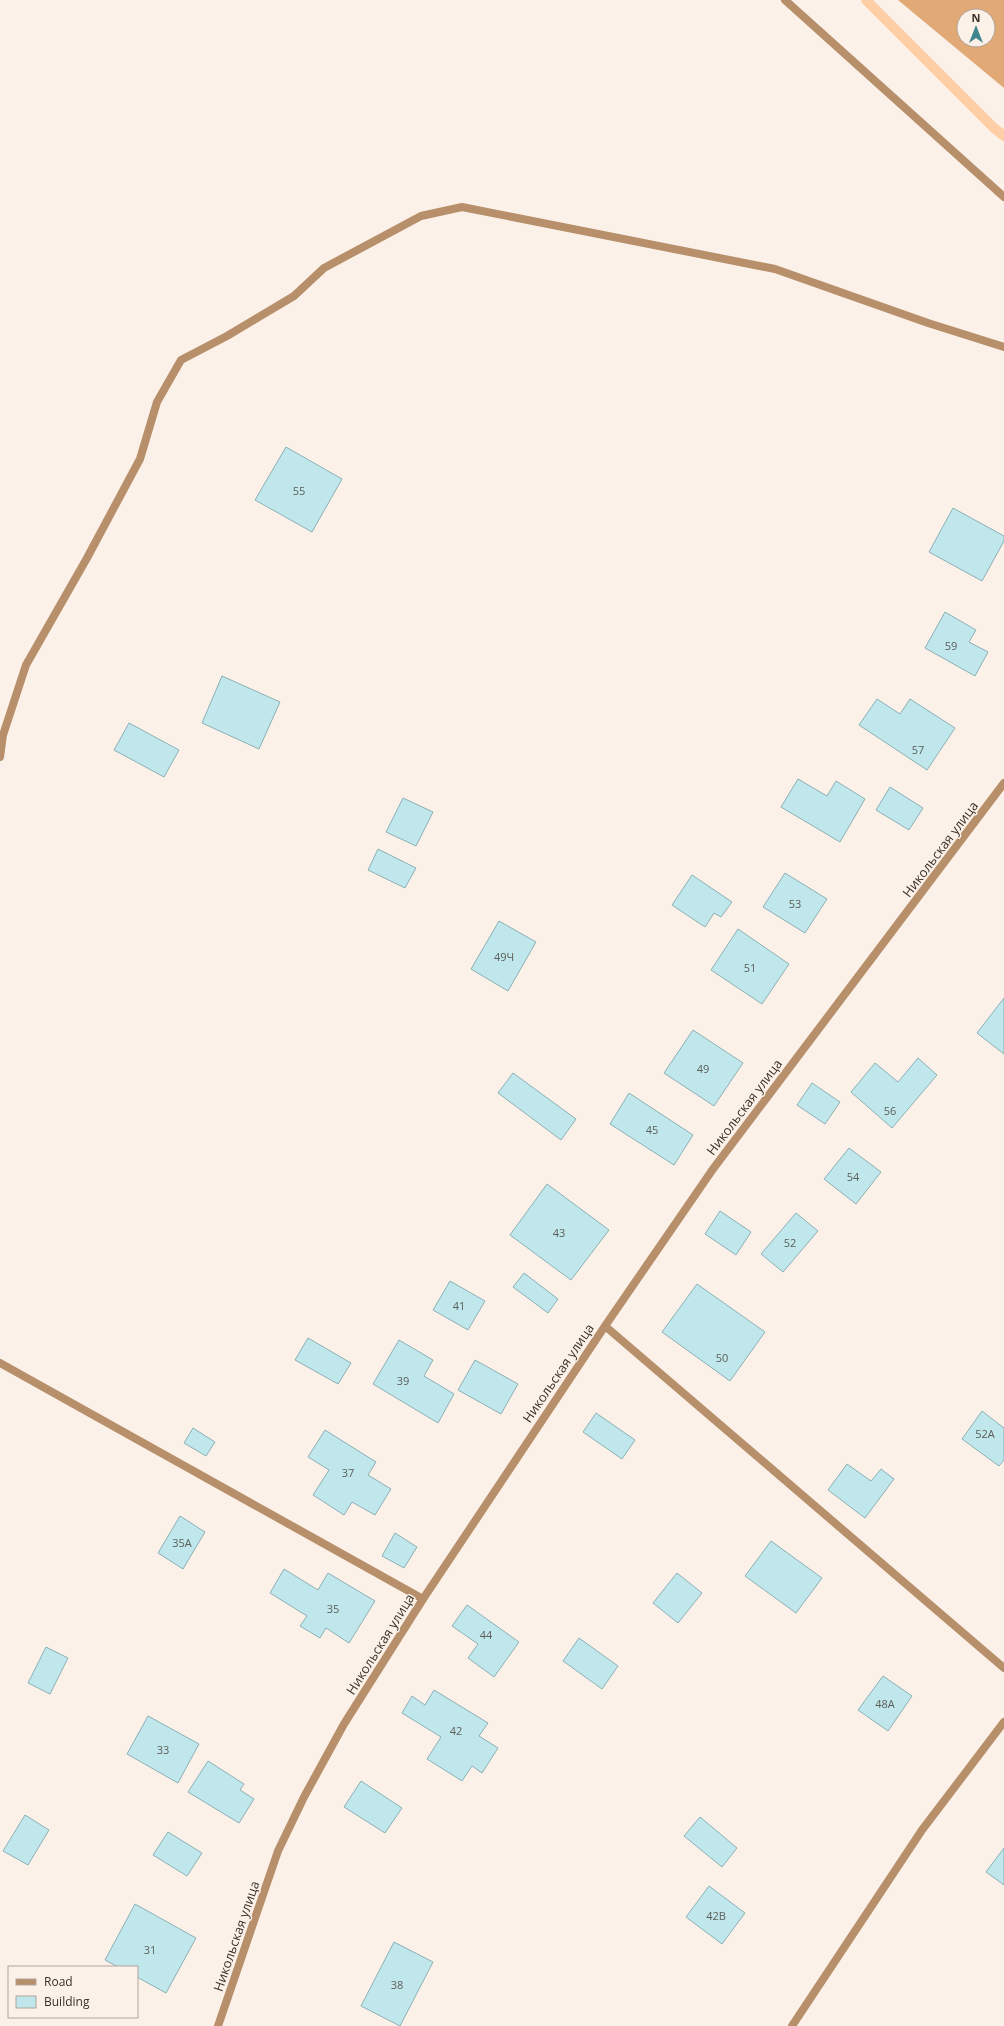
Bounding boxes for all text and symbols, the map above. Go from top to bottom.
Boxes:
north arrow [956,8,996,48]
text: N [972,10,980,25]
house number: 55 [293,483,305,498]
house number: 59 [945,638,957,653]
house number: 57 [912,742,924,757]
street label: Никольская улица [898,797,982,901]
house number: 53 [789,896,801,911]
house number: 49Ч [494,949,514,964]
house number: 51 [744,960,756,975]
street label: Никольская улица [702,1055,786,1159]
house number: 49 [697,1061,709,1076]
house number: 56 [884,1103,896,1118]
house number: 45 [646,1122,658,1137]
house number: 54 [847,1169,860,1184]
house number: 43 [553,1225,565,1240]
house number: 52 [784,1235,796,1250]
house number: 41 [453,1298,465,1313]
street label: Никольская улица [518,1320,598,1426]
house number: 50 [716,1350,728,1365]
house number: 39 [397,1373,409,1388]
house number: 52А [975,1426,995,1441]
house number: 37 [342,1465,354,1480]
house number: 35А [172,1535,192,1550]
street label: Никольская улица [342,1590,418,1698]
house number: 35 [327,1601,339,1616]
house number: 44 [480,1627,493,1642]
house number: 48А [875,1696,895,1711]
house number: 42 [450,1723,462,1738]
house number: 33 [157,1742,169,1757]
street label: Никольская улица [209,1878,263,1994]
house number: 42В [706,1908,726,1923]
house number: 31 [144,1942,156,1957]
legend [8,1966,138,2018]
text: Road [44,1973,73,1990]
house number: 38 [391,1977,403,1992]
text: Building [44,1993,90,2010]

